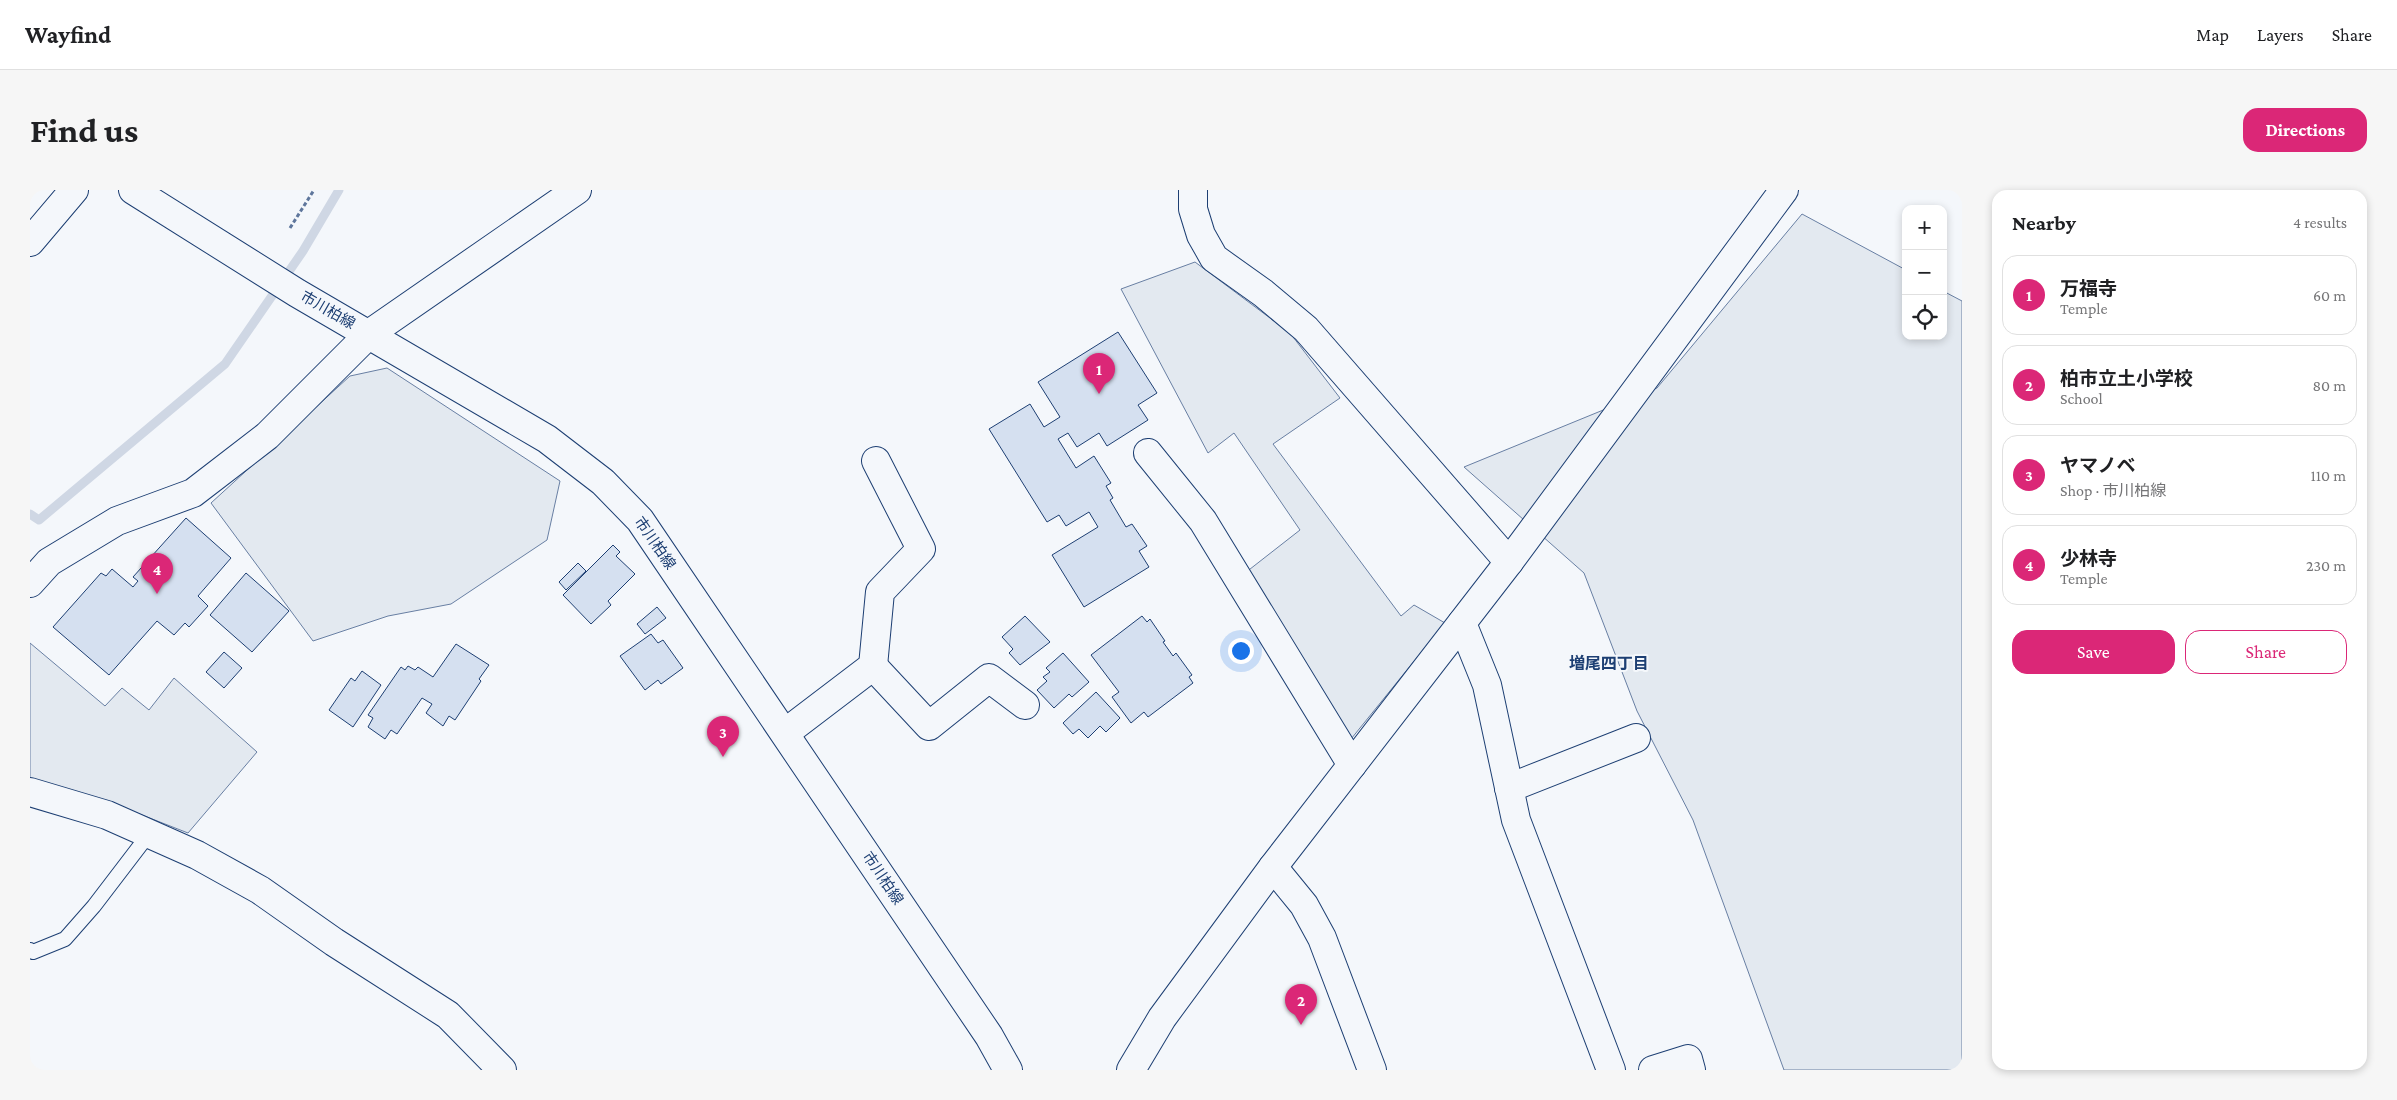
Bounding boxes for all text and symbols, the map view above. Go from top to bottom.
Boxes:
text: Wayfind [25,21,111,48]
text: Map [2196,25,2229,45]
text: Layers [2257,25,2304,45]
text: Share [2332,25,2372,45]
button: Directions [2243,108,2367,152]
text: Find us [30,111,138,150]
map controls [1902,205,1947,340]
button: + [1902,205,1947,250]
text: Nearby [2012,211,2076,235]
text: 4 results [2293,214,2347,231]
button: − [1902,250,1947,295]
text: 万福寺 [2060,278,2117,299]
text: 1 [2026,287,2032,304]
text: 60 m [2313,287,2346,304]
street label: 市川柏線 [298,288,358,332]
button: locate [1902,295,1947,340]
text: Temple [2060,300,2108,317]
pin: 1 [1083,353,1115,394]
text: 柏市立土小学校 [2060,368,2193,389]
text: 2 [2025,377,2033,394]
text: 80 m [2312,377,2346,394]
text: School [2060,390,2103,407]
text: ヤマノベ [2060,455,2135,476]
text: 3 [2025,467,2033,484]
text: 110 m [2310,467,2346,484]
text: Shop · 市川柏線 [2060,482,2166,499]
street label: 市川柏線 [631,514,679,572]
text: 少林寺 [2060,548,2117,569]
pin: 4 [141,553,173,594]
text: 4 [2025,557,2033,574]
text: 230 m [2306,557,2346,574]
text: Temple [2060,570,2108,587]
button: Save [2012,630,2175,674]
button: Share [2185,630,2347,674]
your location [1228,638,1254,664]
district label: 増尾四丁目 [1569,654,1649,672]
pin: 3 [707,716,739,757]
street label: 市川柏線 [860,849,906,907]
pin: 2 [1285,984,1317,1025]

